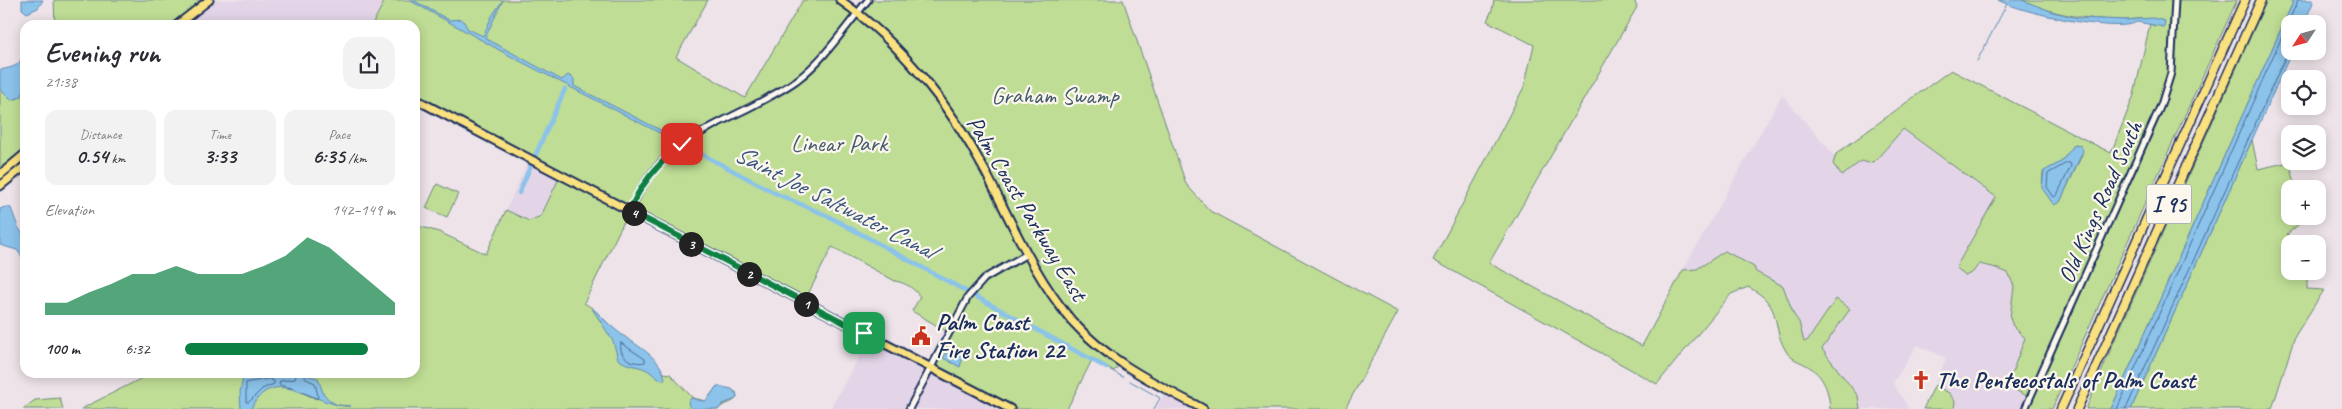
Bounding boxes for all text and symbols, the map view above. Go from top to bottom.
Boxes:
north arrow [2281,15,2326,60]
map controls [2281,15,2326,280]
text: Evening run [45,35,160,70]
button: share [343,37,395,89]
button: locate [2281,70,2326,115]
text: 21:38 [45,72,77,92]
park label: Graham Swamp [991,80,1121,110]
street label: Palm Coast Parkway East [960,110,1095,308]
street label: Old Kings Road South [2051,115,2150,288]
pin [661,123,703,165]
button: layers [2281,125,2326,170]
text: Distance [80,126,122,143]
text: Time [209,126,231,143]
text: Pace [329,126,350,143]
park label: Linear Park [791,128,889,158]
icon: check [668,130,696,158]
water label: Saint Joe Saltwater Canal [729,138,948,270]
text: 0.54 [76,143,108,169]
text: 3:33 [204,143,236,169]
text: 6:35 [312,143,345,169]
text: km [108,150,125,167]
text: /km [345,150,366,167]
button: + [2281,180,2326,225]
road number: I 95 [2146,184,2192,223]
text: Elevation [45,200,94,220]
text: 142–149 m [332,200,395,220]
pin: 4 [622,200,646,226]
text: 4 [631,205,638,222]
pin: 3 [678,232,704,256]
button: − [2281,235,2326,280]
text: 3 [688,236,695,253]
pin: 2 [736,262,762,286]
text: 2 [746,266,753,283]
pin: 1 [794,292,818,316]
text: 1 [803,296,810,313]
place label: Palm Coast Fire Station 22 [936,307,1066,365]
pin [843,312,885,354]
icon: arrive [850,319,878,347]
public building icon: Palm Coast Fire Station 22 [910,325,932,347]
text: 100 m [45,339,80,359]
text: 6:32 [125,339,150,359]
place label: The Pentecostals of Palm Coast [1936,365,2198,395]
church icon: The Pentecostals of Palm Coast [1910,369,1932,391]

